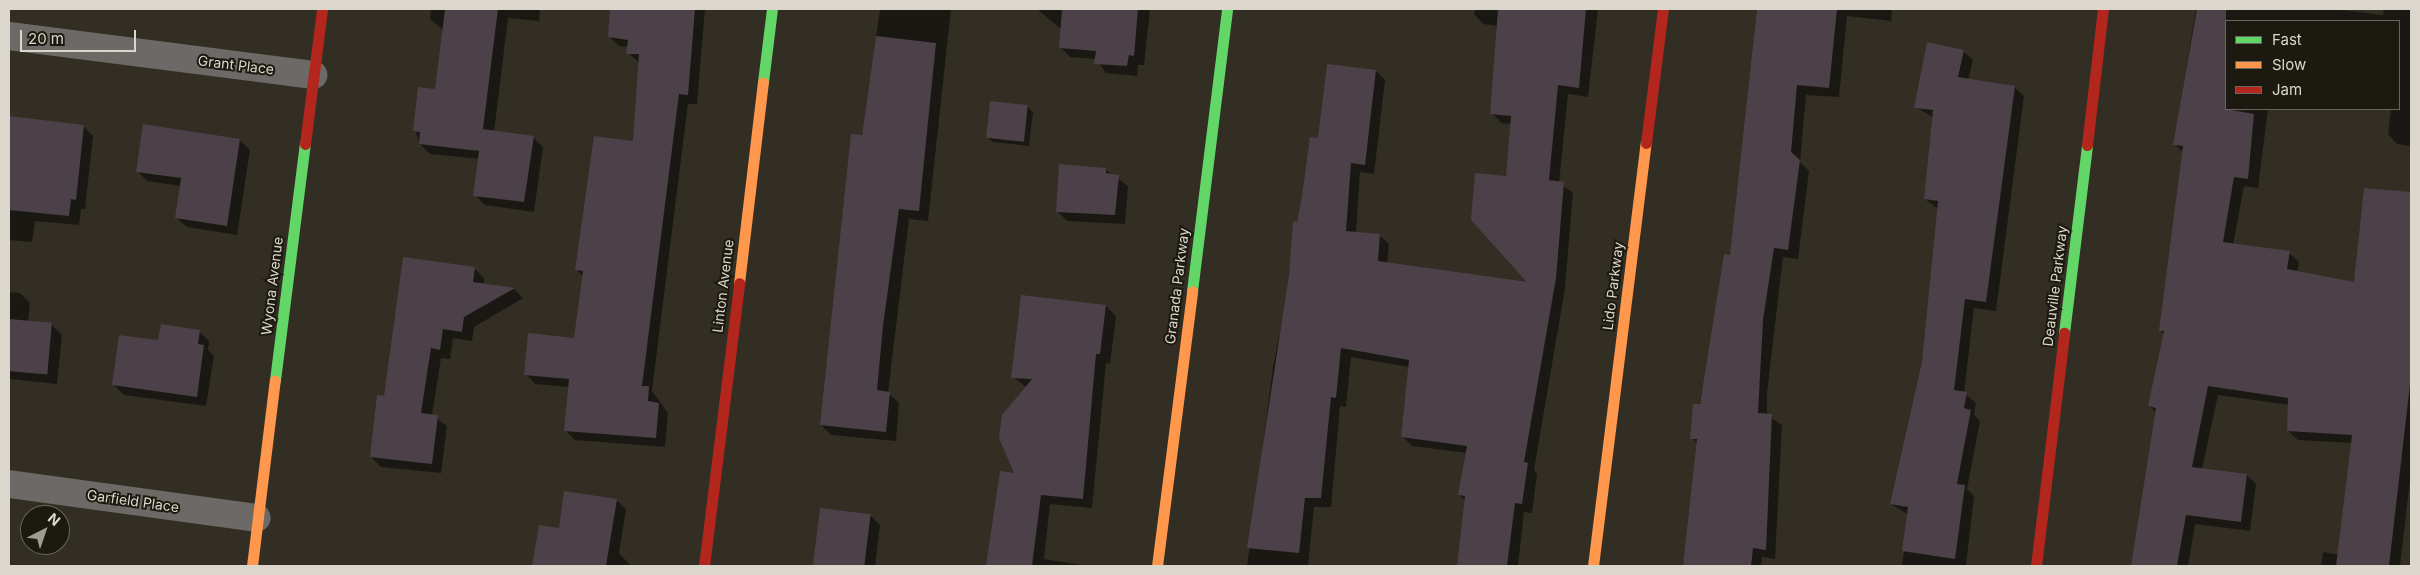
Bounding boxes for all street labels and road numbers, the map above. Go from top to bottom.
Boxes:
street label: Grant Place [197,52,275,78]
street label: Deauville Parkway [2039,225,2071,347]
street label: Granada Parkway [1162,227,1192,345]
street label: Wyona Avenue [258,236,286,336]
street label: Linton Avenue [709,238,737,334]
street label: Lido Parkway [1599,241,1627,331]
street label: Garfield Place [86,486,180,516]

